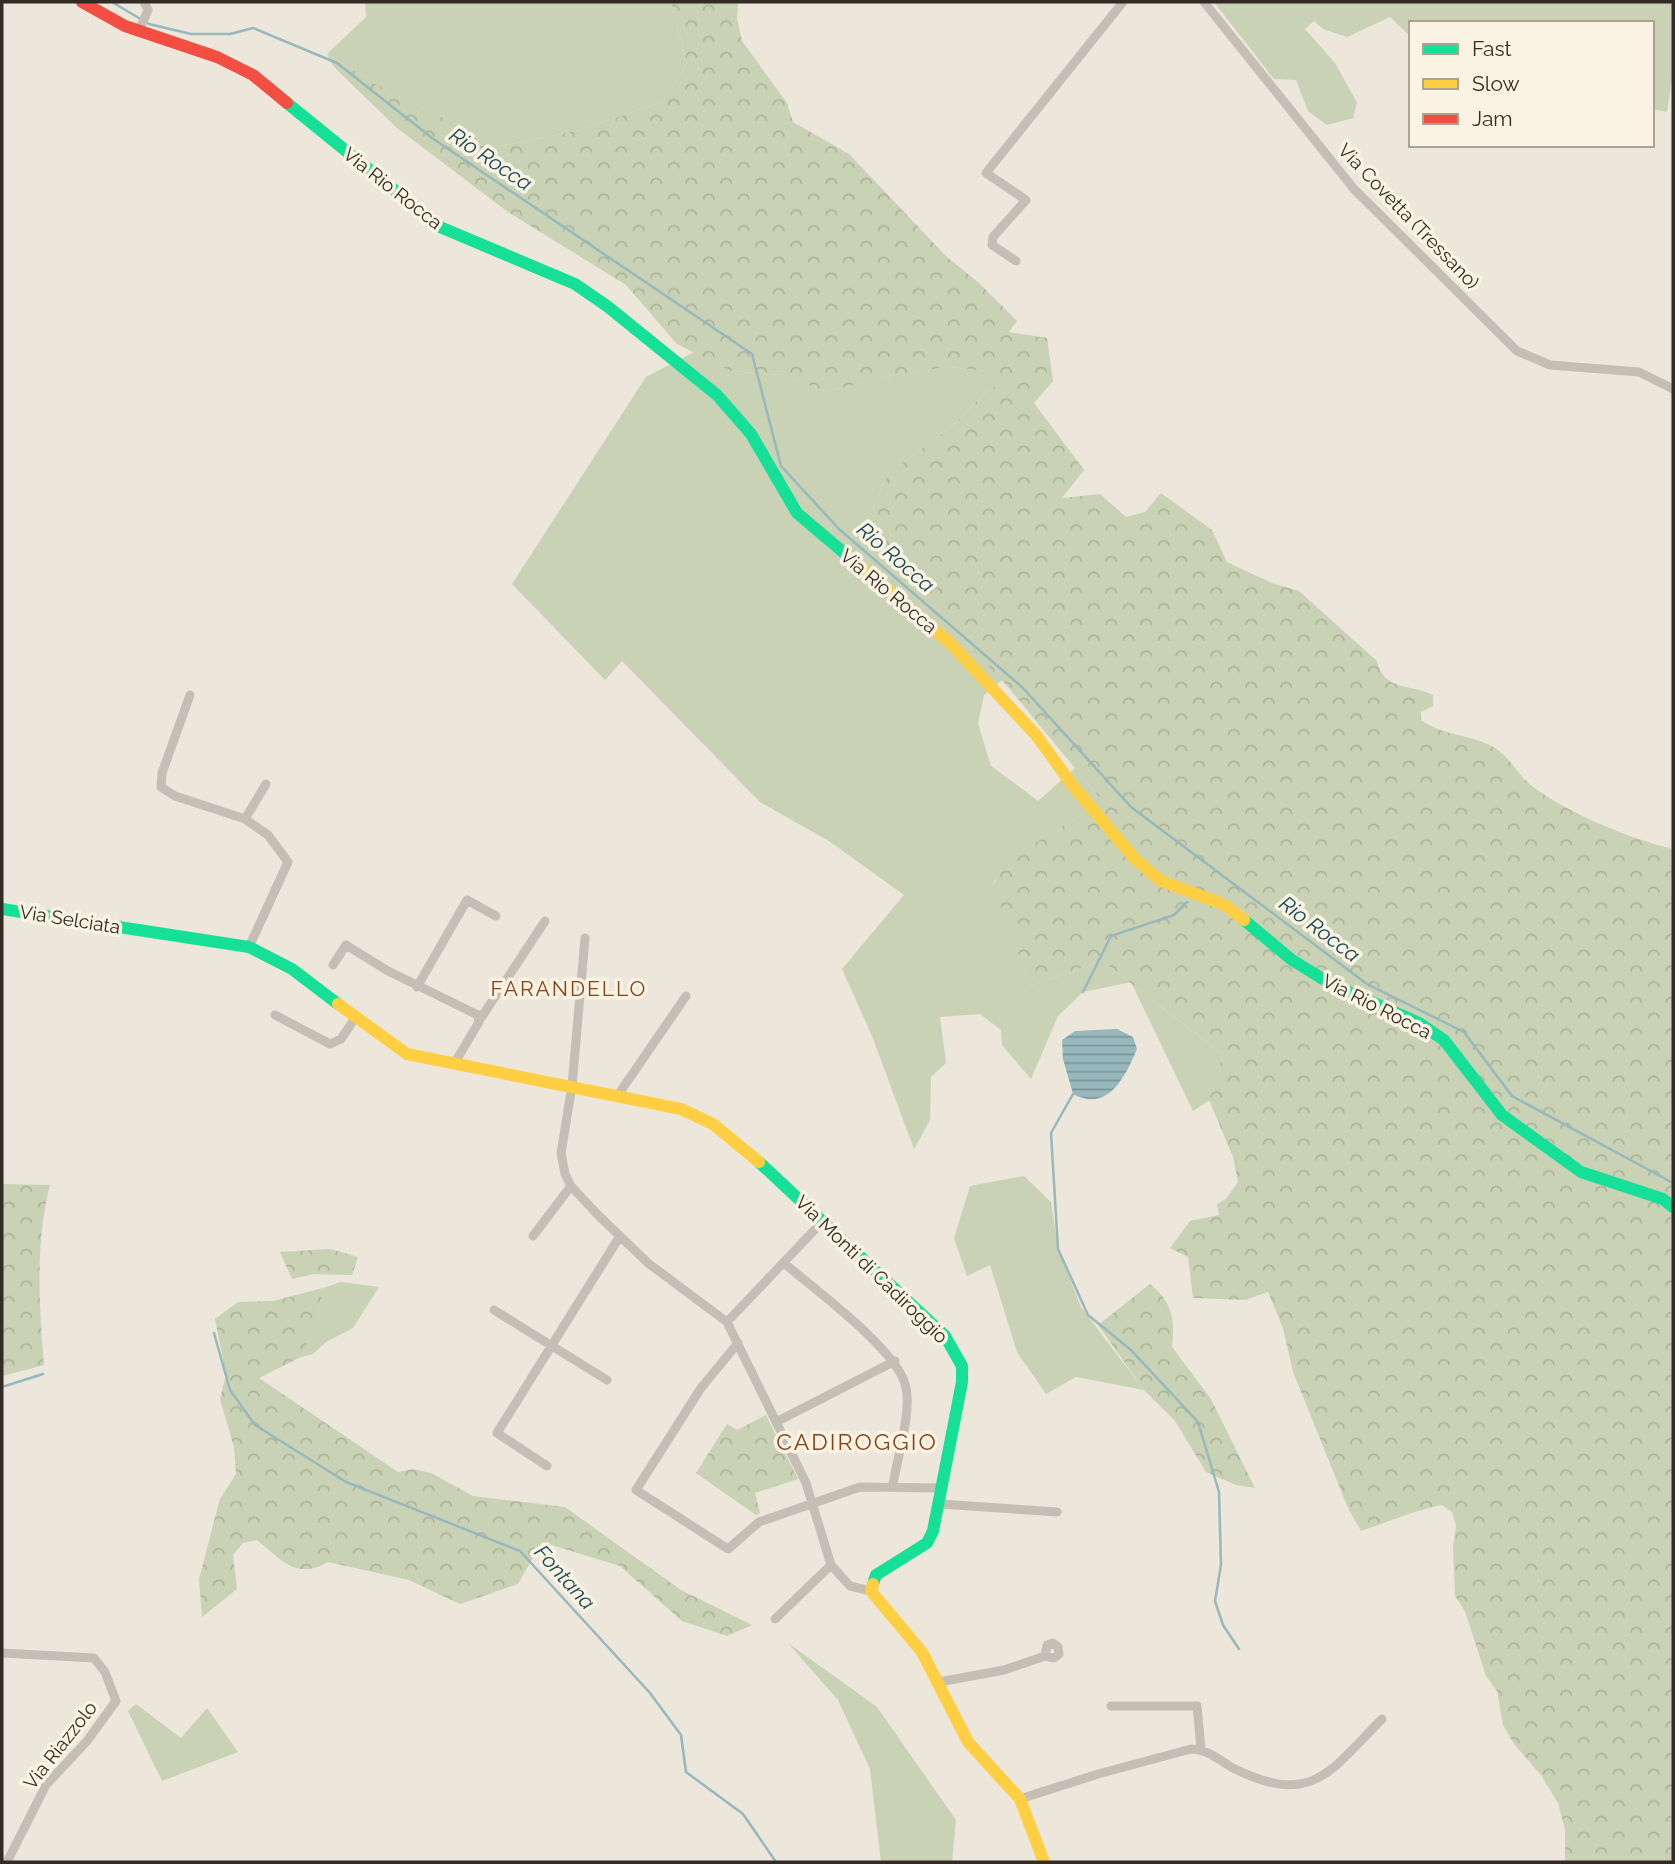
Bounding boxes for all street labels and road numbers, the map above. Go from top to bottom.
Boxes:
street label: Via Covetta (Tressano) [1334,139,1484,293]
street label: Via Rio Rocca [339,143,447,233]
street label: Via Rio Rocca [836,544,942,638]
street label: Via Selciata [18,900,122,938]
street label: Via Rio Rocca [1319,969,1435,1043]
street label: Via Monti di Cadiroggio [791,1191,953,1347]
street label: Via Riazzolo [19,1697,101,1793]

